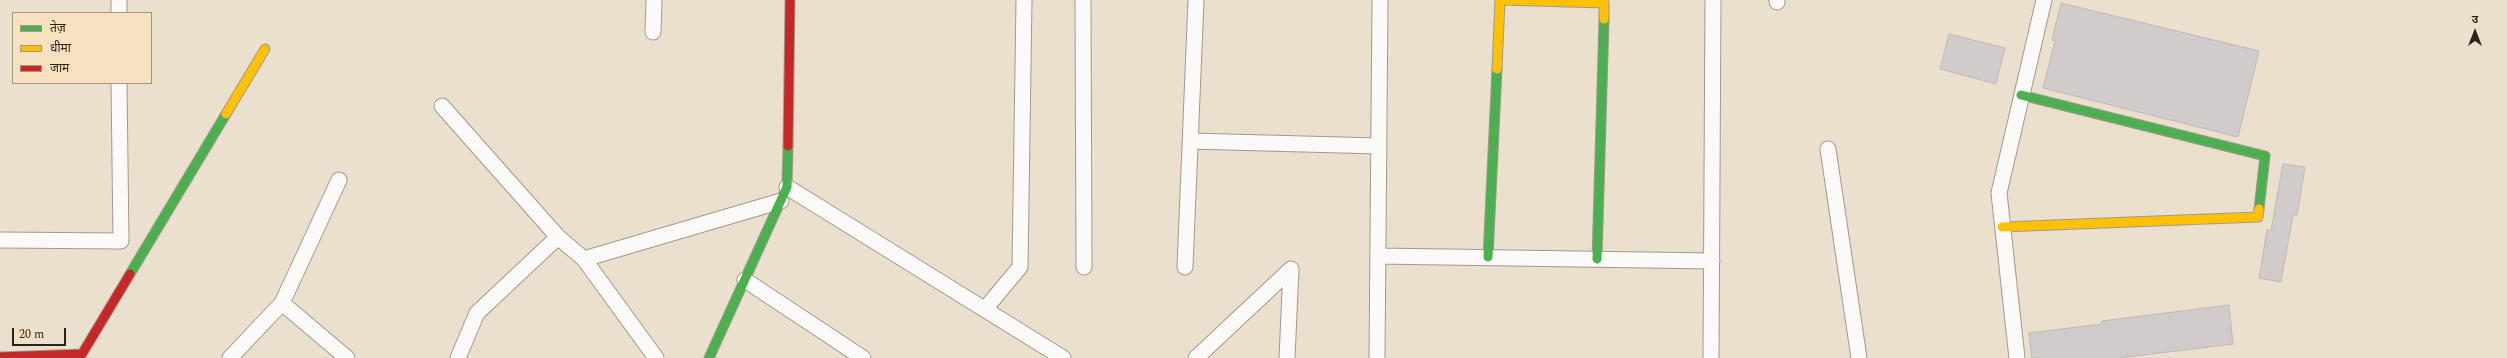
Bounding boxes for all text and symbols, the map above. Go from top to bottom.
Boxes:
text: उ [2472,11,2478,28]
legend [12,12,152,84]
north arrow [2455,12,2495,52]
text: तेज़ [50,19,66,38]
text: धीमा [50,39,71,58]
text: जाम [50,59,69,78]
scale bar [14,320,68,346]
text: 20 m [19,325,44,344]

